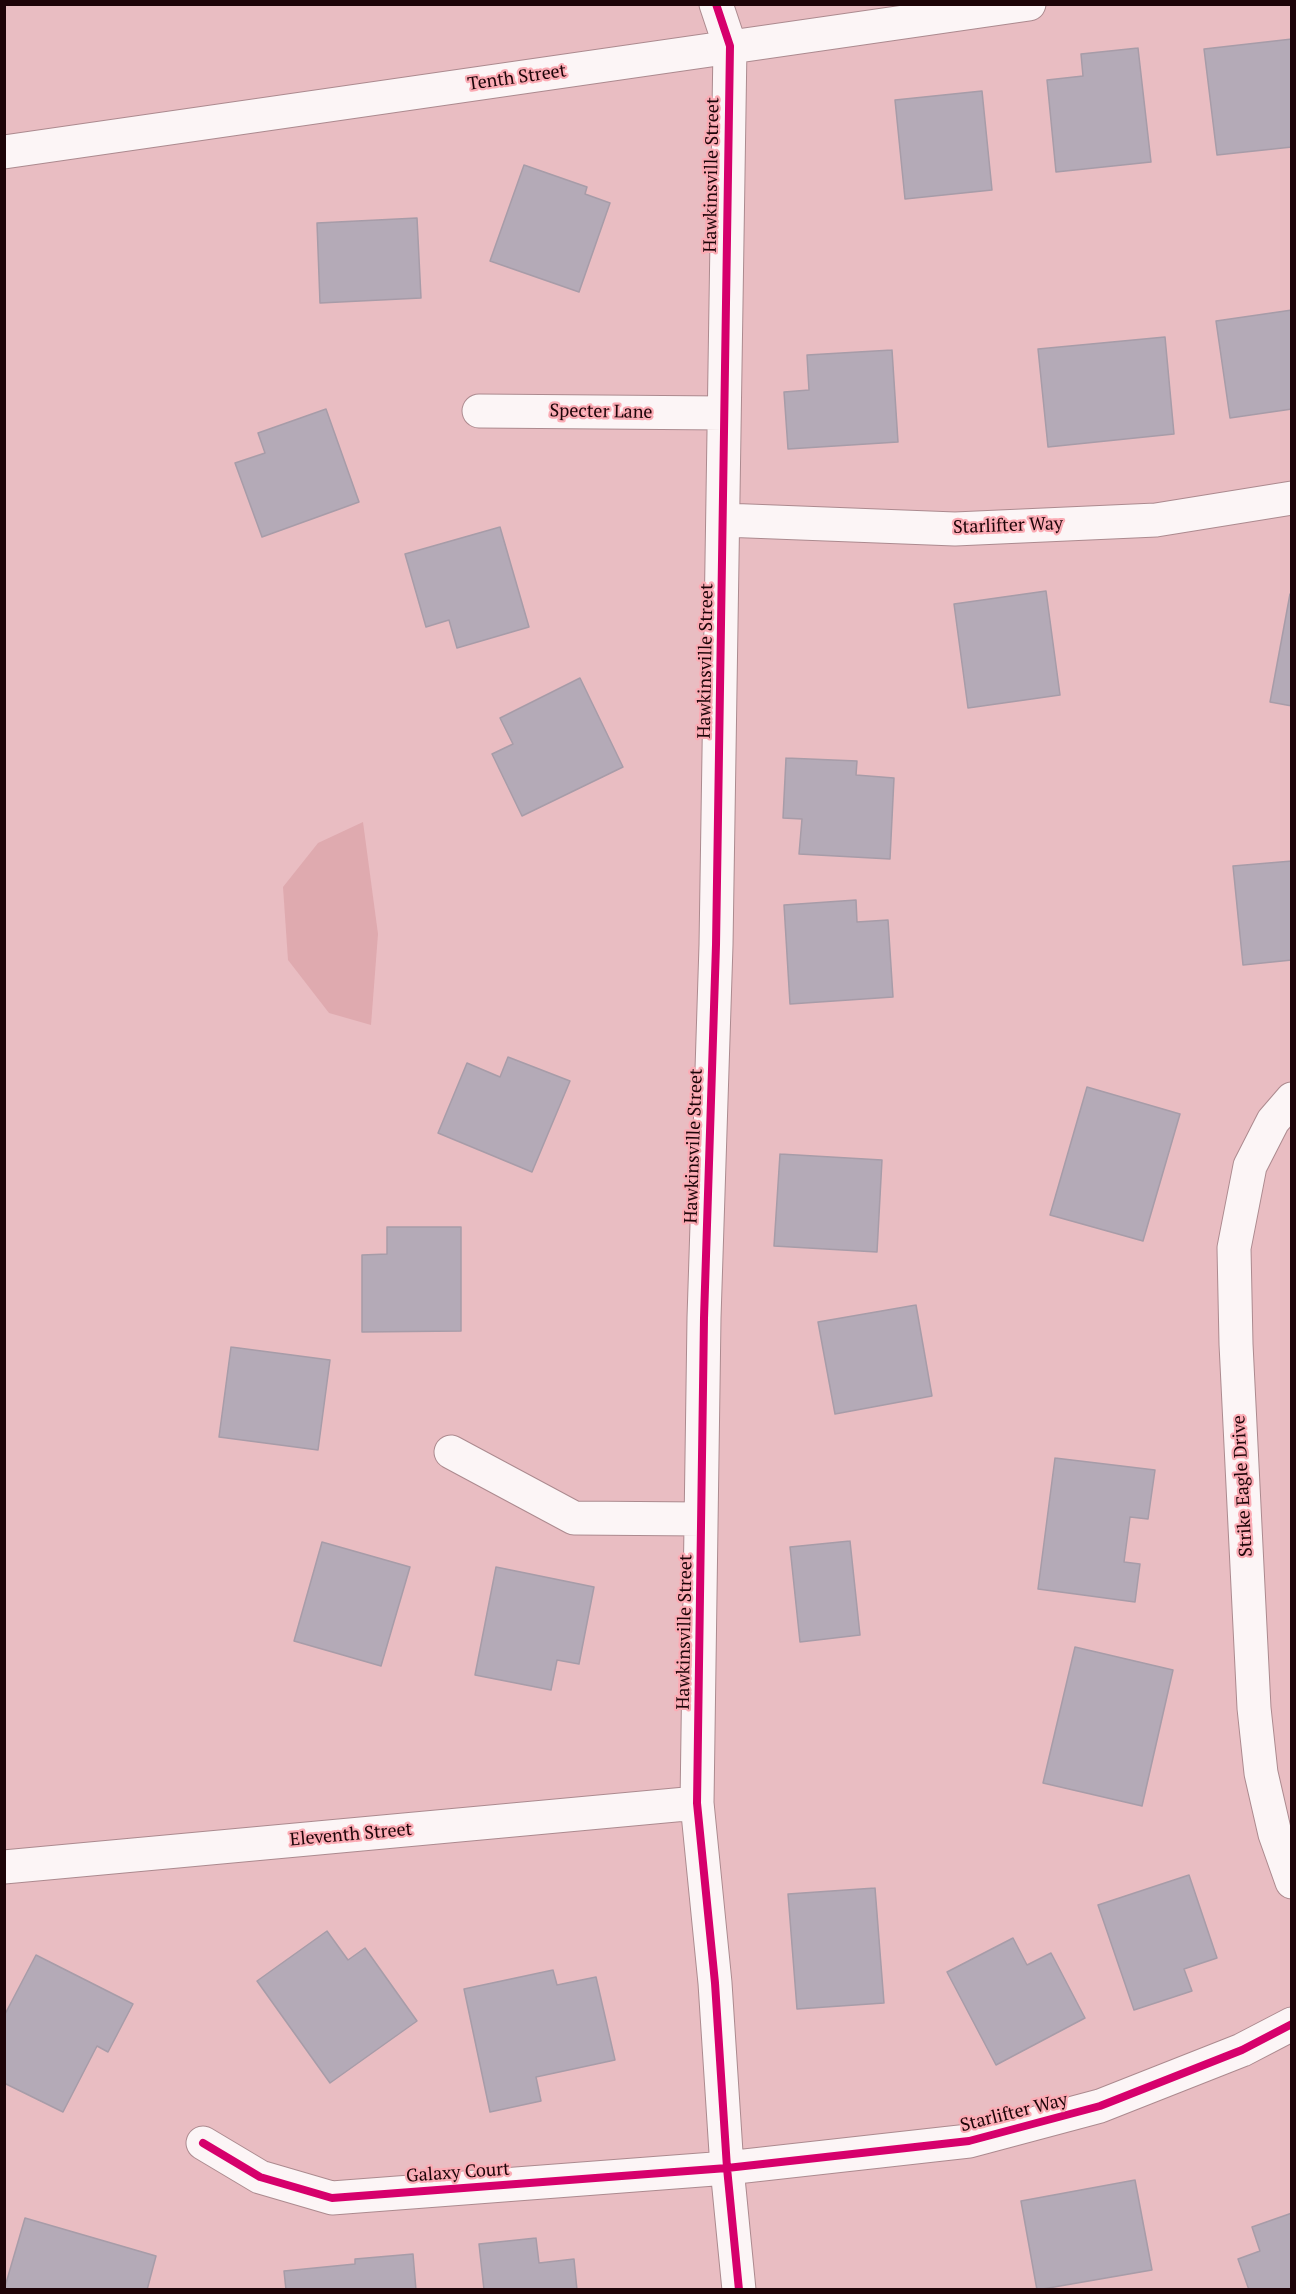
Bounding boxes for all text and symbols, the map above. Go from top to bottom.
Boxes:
street label: Tenth Street [466,60,568,96]
street label: Hawkinsville Street [700,97,724,253]
street label: Specter Lane [549,400,653,424]
street label: Starlifter Way [953,513,1063,539]
street label: Hawkinsville Street [694,583,718,739]
street label: Hawkinsville Street [680,1068,708,1224]
street label: Strike Eagle Drive [1228,1415,1258,1557]
street label: Hawkinsville Street [673,1554,697,1710]
street label: Eleventh Street [289,1819,413,1851]
street label: Starlifter Way [958,2089,1070,2137]
street label: Galaxy Court [405,2159,511,2187]

